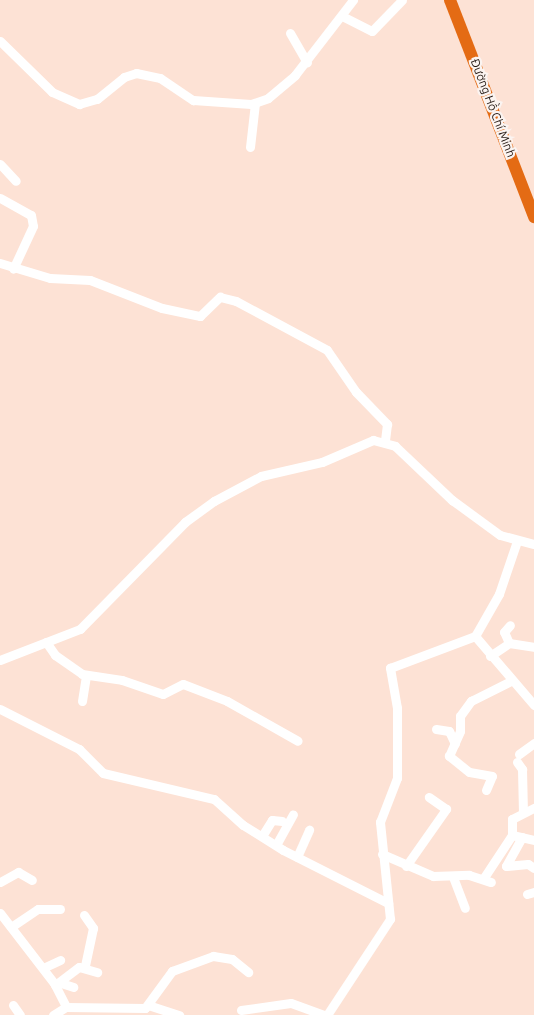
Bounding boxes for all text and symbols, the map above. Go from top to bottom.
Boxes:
street label: Đường Hồ Chí Minh [468,57,518,159]

